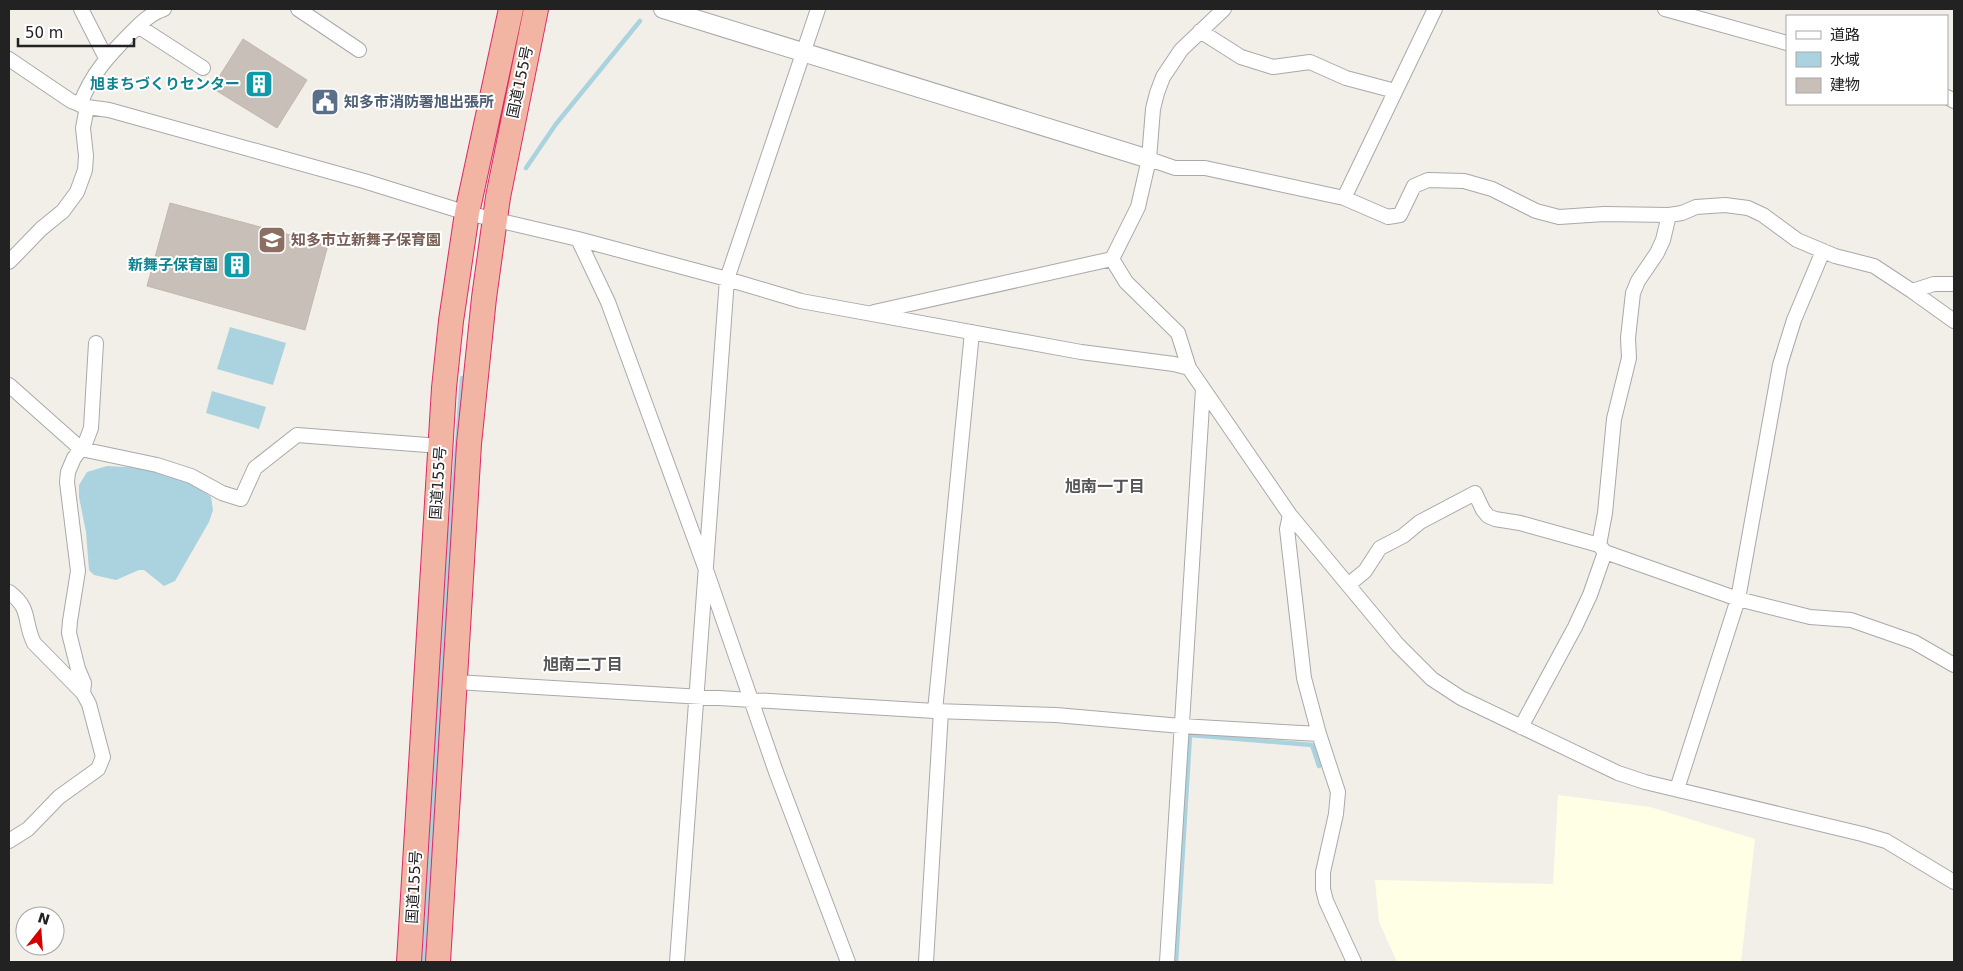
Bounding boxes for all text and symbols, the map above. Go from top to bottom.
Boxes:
scale bar [18,15,134,47]
legend [1786,15,1948,105]
text: 50 m [25,24,63,42]
text: 道路 [1830,26,1860,44]
street label: 国道155号 [504,44,536,120]
text: 水域 [1830,51,1860,69]
building icon: 旭まちづくりセンター [244,69,274,99]
place label: 旭まちづくりセンター [90,75,240,93]
text: 建物 [1830,76,1860,94]
public building icon: 知多市消防署旭出張所 [310,87,340,117]
place label: 知多市消防署旭出張所 [344,93,494,111]
school or university icon: 知多市立新舞子保育園 [257,225,287,255]
place label: 知多市立新舞子保育園 [291,231,441,249]
building icon: 新舞子保育園 [222,250,252,280]
place label: 新舞子保育園 [128,256,218,274]
street label: 国道155号 [426,446,450,520]
district label: 旭南一丁目 [1065,477,1145,496]
district label: 旭南二丁目 [543,655,623,674]
street label: 国道155号 [403,850,425,924]
north arrow [15,906,65,956]
text: N [36,909,52,928]

